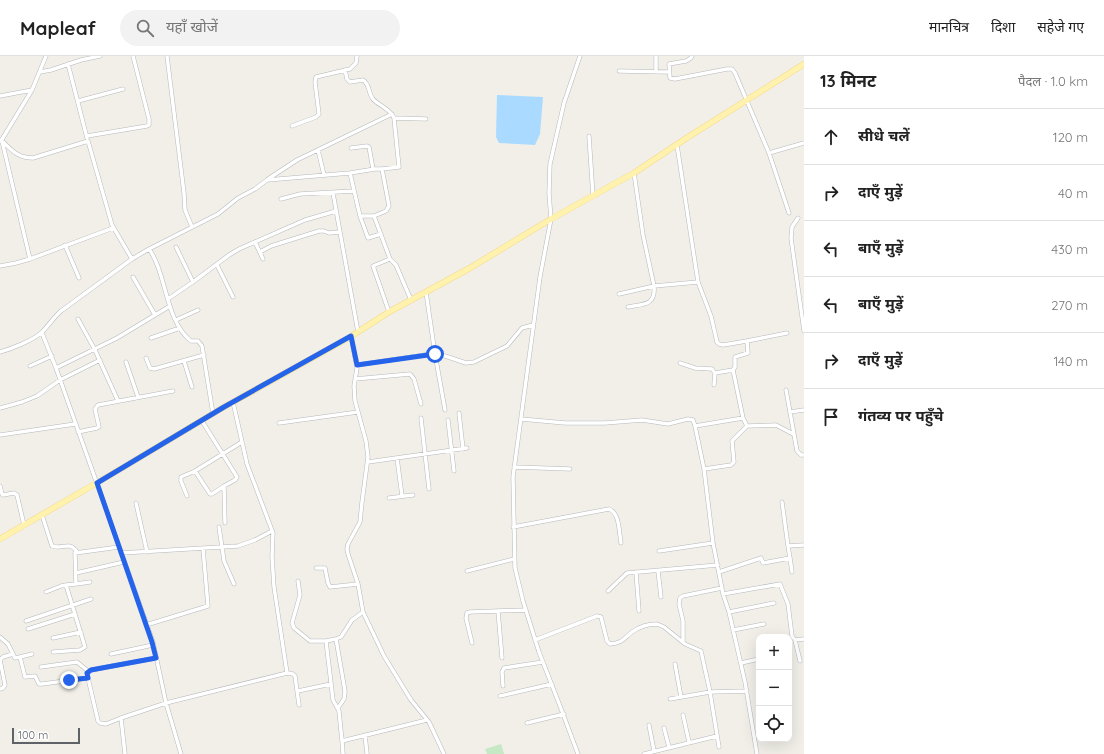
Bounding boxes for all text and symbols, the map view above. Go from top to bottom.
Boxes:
search box [120,10,400,46]
text: Mapleaf [20,16,96,40]
icon: search [134,17,156,39]
text: यहाँ खोजें [166,17,218,36]
text: मानचित्र [929,18,969,36]
text: दिशा [991,18,1015,36]
text: सहेजे गए [1037,18,1084,36]
text: 13 मिनट [820,70,876,91]
text: पैदल · 1.0 km [1018,73,1088,89]
icon: ahead [820,126,842,148]
text: सीधे चलें [858,126,909,145]
text: 120 m [1053,129,1088,145]
icon: right [820,182,842,204]
text: दाएँ मुड़ें [858,182,902,201]
text: 40 m [1058,185,1088,201]
icon: left [820,238,842,260]
text: बाएँ मुड़ें [858,238,903,257]
text: 430 m [1051,241,1088,257]
icon: left [820,294,842,316]
text: बाएँ मुड़ें [858,294,903,313]
text: 270 m [1051,297,1088,313]
route start [426,345,444,363]
icon: right [820,350,842,372]
text: दाएँ मुड़ें [858,350,902,369]
text: 140 m [1053,353,1088,369]
icon: arrive [820,406,842,428]
text: गंतव्य पर पहुँचे [858,406,944,425]
map controls [756,634,792,742]
button: + [756,634,792,670]
button: − [756,670,792,706]
route end [60,671,78,689]
button: locate [756,706,792,742]
scale bar [12,726,80,745]
text: 100 m [18,728,48,742]

